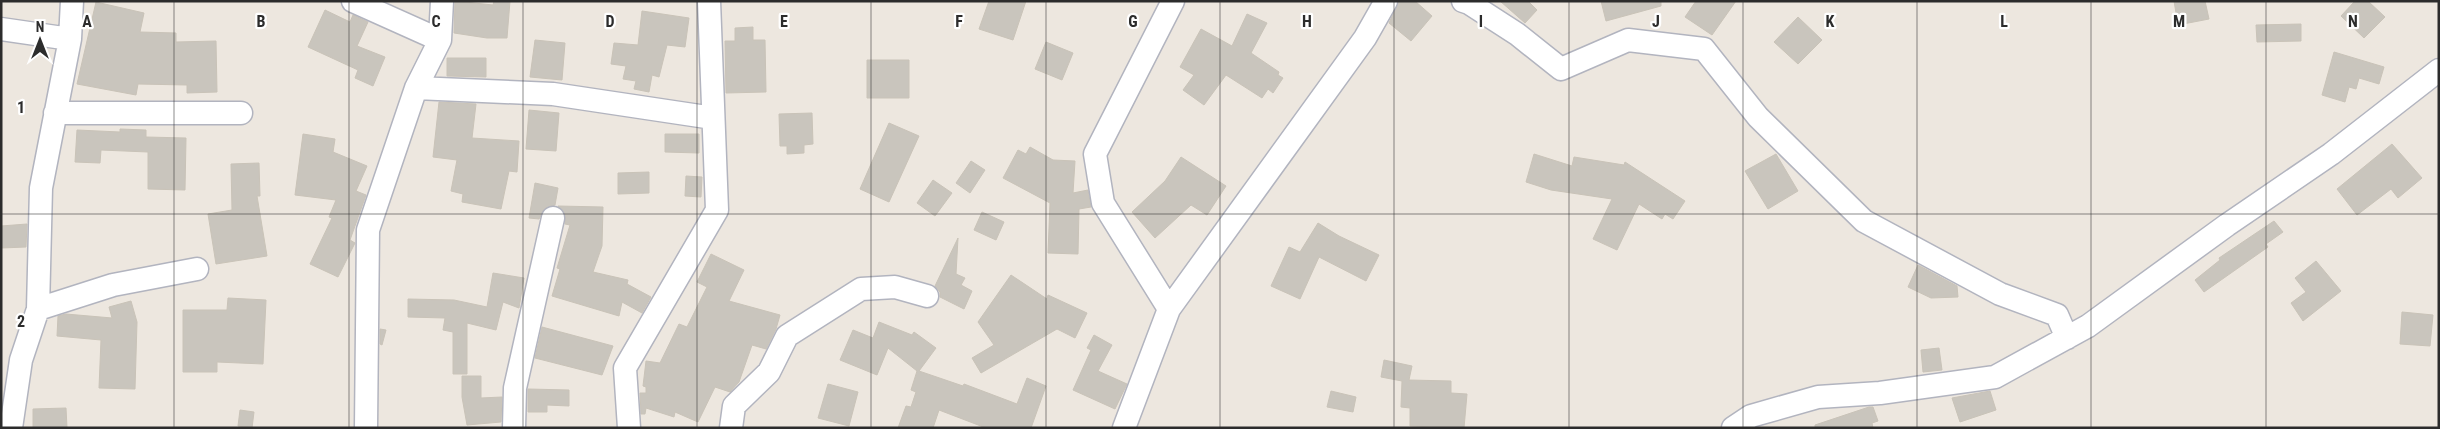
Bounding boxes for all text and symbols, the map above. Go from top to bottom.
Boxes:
text: A [82,12,92,31]
text: B [257,12,266,31]
text: C [431,12,441,31]
text: D [605,12,615,31]
text: E [780,12,788,31]
text: F [955,12,963,31]
text: G [1128,12,1138,31]
text: H [1302,12,1312,31]
text: I [1479,12,1483,31]
text: J [1652,12,1660,31]
text: K [1826,12,1835,31]
text: L [2000,12,2008,31]
text: M [2173,12,2185,31]
text: N [2348,12,2358,31]
north arrow [15,15,65,65]
text: N [36,19,44,35]
text: 1 [17,98,25,117]
text: 2 [17,312,25,331]

